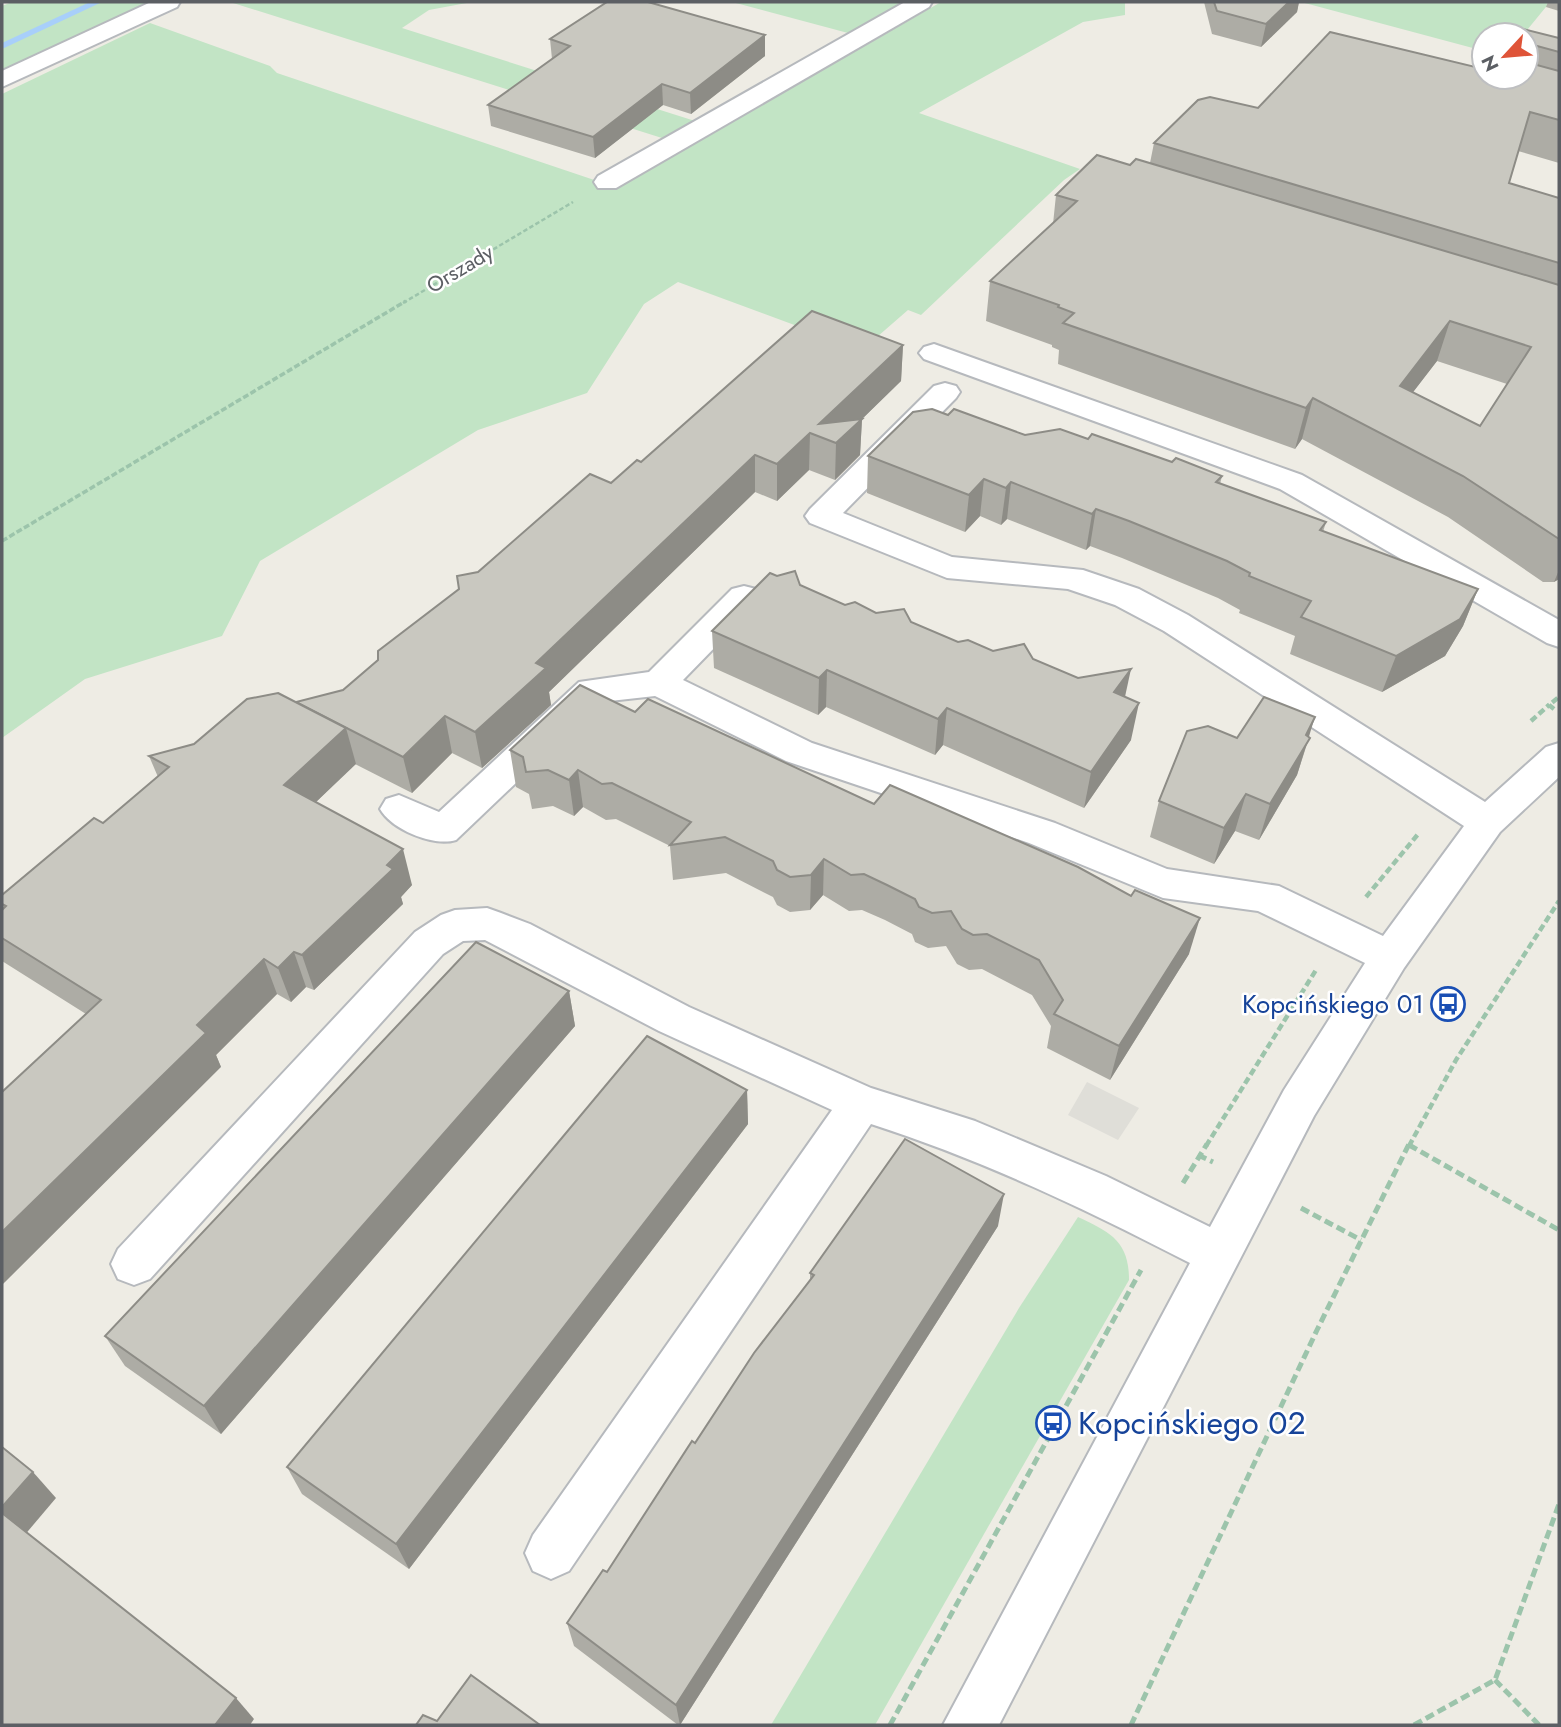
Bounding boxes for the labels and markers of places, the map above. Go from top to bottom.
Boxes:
place label: Kopcińskiego 01 [1242,985,1424,1023]
bus stop icon: Kopcińskiego 01 [1429,985,1467,1023]
place label: Kopcińskiego 02 [1078,1400,1306,1446]
bus stop icon: Kopcińskiego 02 [1034,1404,1072,1442]

